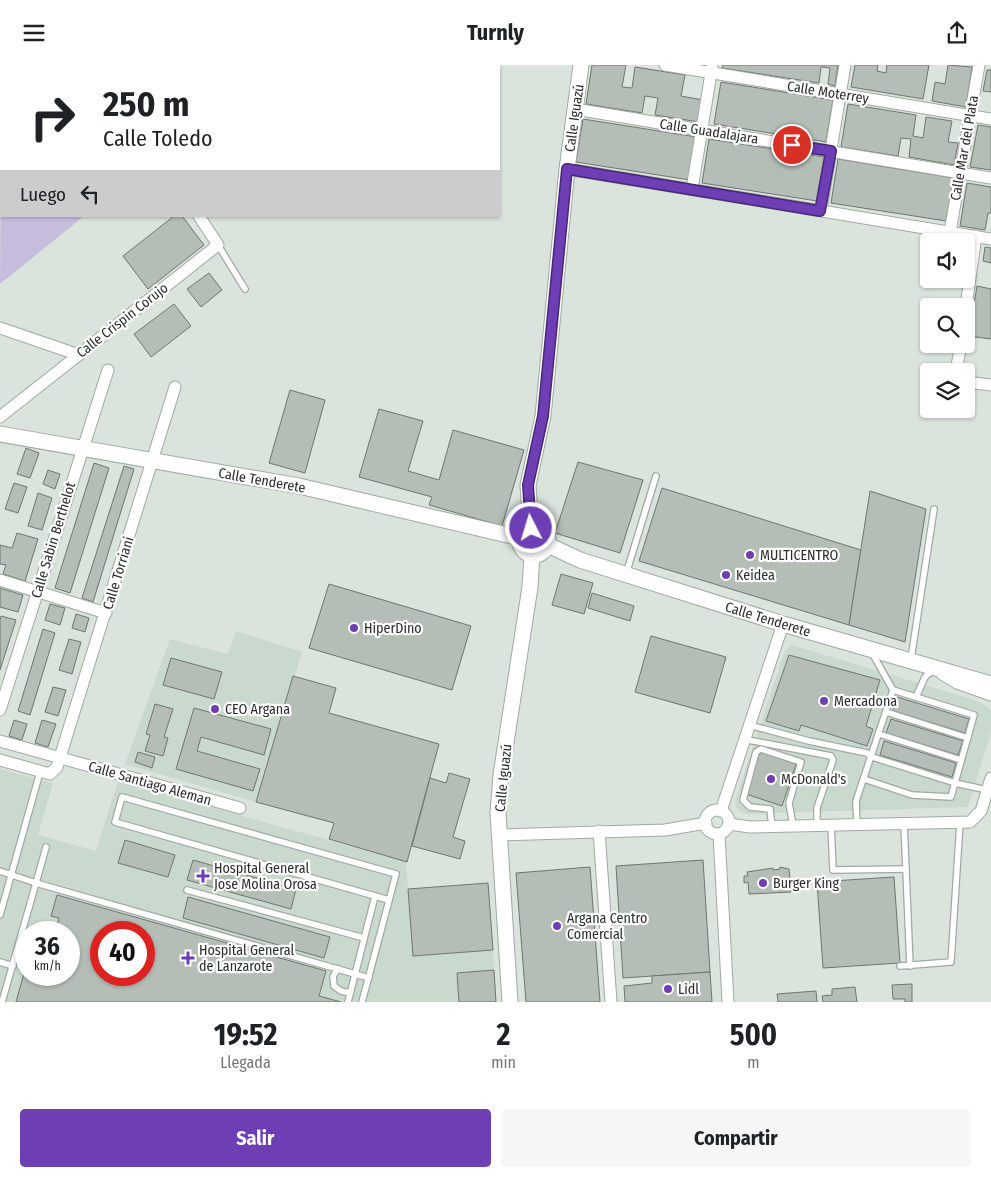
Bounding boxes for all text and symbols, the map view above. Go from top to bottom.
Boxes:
icon: menu [20,19,48,47]
text: Turnly [467,19,524,46]
icon: share [943,19,971,47]
street label: Calle Moterrey [786,78,871,107]
text: 250 m [103,83,190,125]
street label: Calle Iguazú [561,83,588,153]
icon: right [20,85,85,150]
street label: Calle Mar del Plata [947,94,982,202]
street label: Calle Guadalajara [658,115,760,148]
pin [771,124,813,166]
text: Calle Toledo [103,125,213,152]
icon: arrive [778,131,806,159]
icon: left [76,180,104,208]
text: Luego [20,183,66,206]
map controls [920,233,975,418]
button: sound [920,233,975,288]
street label: Calle Crispin Corujo [73,279,171,361]
button: search [920,298,975,353]
button: layers [920,363,975,418]
street label: Calle Tenderete [217,464,307,497]
street label: Calle Sabin Berthelot [28,480,79,600]
position arrow [504,501,556,553]
street label: Calle Torriani [99,535,138,612]
place label: MULTICENTRO [760,547,839,564]
marker: MULTICENTRO [744,549,756,561]
place label: Keidea [736,567,775,584]
marker: Keidea [720,569,732,581]
street label: Calle Tenderete [723,598,813,641]
place label: HiperDino [364,620,422,637]
marker: HiperDino [348,622,360,634]
place label: Mercadona [834,693,897,710]
marker: Mercadona [818,695,830,707]
place label: CEO Argana [225,701,290,718]
marker: CEO Argana [209,703,221,715]
street label: Calle Iguazú [491,743,516,813]
street label: Calle Santiago Aleman [86,758,213,809]
place label: McDonald's [781,771,846,788]
marker: McDonald's [765,773,777,785]
place label: Hospital General Jose Molina Orosa [214,860,317,893]
marker: Hospital General Jose Molina Orosa [196,869,210,883]
place label: Burger King [773,875,839,892]
marker: Burger King [757,877,769,889]
place label: Argana Centro Comercial [567,910,647,943]
marker: Argana Centro Comercial [551,920,563,932]
speed limit sign: 40 [90,921,155,986]
text: 36 [35,932,60,962]
place label: Hospital General de Lanzarote [199,942,294,975]
marker: Hospital General de Lanzarote [181,951,195,965]
text: km/h [34,959,61,973]
place label: Lidl [678,981,699,998]
marker: Lidl [662,983,674,995]
text: 19:52 [214,1017,277,1053]
text: 2 [497,1017,510,1053]
text: 500 [730,1017,777,1053]
text: Llegada [220,1053,271,1072]
text: min [491,1053,516,1072]
text: m [747,1053,760,1072]
button: Salir [20,1109,491,1167]
button: Compartir [501,1109,971,1167]

